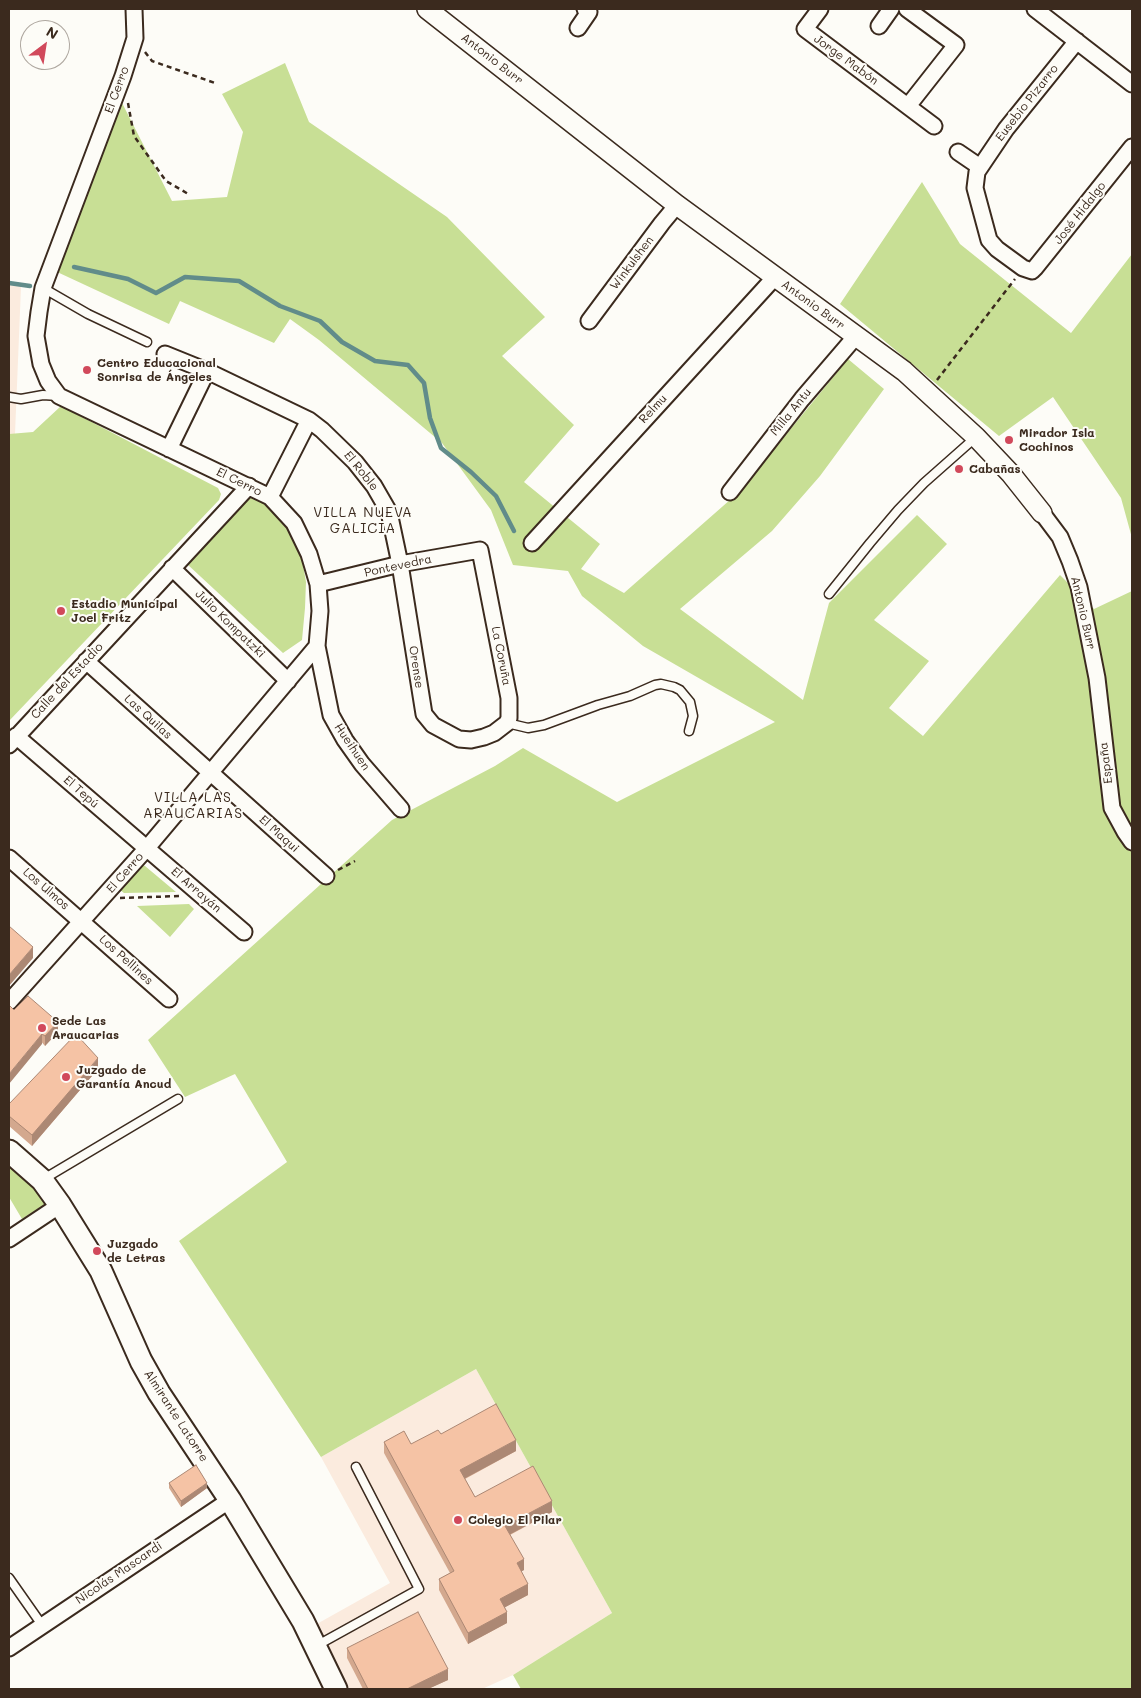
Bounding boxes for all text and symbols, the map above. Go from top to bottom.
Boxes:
north arrow [20,20,70,70]
text: N [43,22,62,43]
street label: Antonio Burr [458,30,526,88]
street label: Jorge Mabón [811,32,881,88]
street label: Eusebio Pizarro [993,62,1061,144]
street label: El Cerro [102,65,132,115]
street label: José Hidalgo [1051,179,1109,247]
street label: Winkulshen [607,233,657,293]
street label: Antonio Burr [779,277,847,333]
place label: Centro Educacional Sonrisa de Ángeles [97,356,216,384]
marker: Centro Educacional Sonrisa de Ángeles [81,364,93,376]
street label: Milla Antu [767,385,815,439]
street label: Relmu [636,392,670,426]
place label: Mirador Isla Cochinos [1019,426,1095,454]
marker: Mirador Isla Cochinos [1003,434,1015,446]
street label: El Roble [341,448,381,494]
place label: Cabañas [969,462,1021,476]
marker: Cabañas [953,463,965,475]
street label: El Cerro [214,465,264,499]
district label: VILLA NUEVA GALICIA [312,505,414,538]
street label: Pontevedra [363,552,433,580]
street label: Antonio Burr [1068,575,1098,651]
street label: Julio Kompatzki [192,587,268,661]
place label: Estadio Municipal Joel Fritz [71,597,178,625]
marker: Estadio Municipal Joel Fritz [55,605,67,617]
street label: La Coruña [488,625,514,687]
street label: Calle del Estadio [28,640,106,722]
street label: Orense [406,645,426,689]
street label: Las Quilas [121,692,175,742]
street label: Hueihuen [331,721,373,773]
street label: España [1096,741,1116,785]
street label: El Tepú [60,773,102,811]
district label: VILLA LAS ARAUCARIAS [142,790,244,822]
street label: El Maqui [256,812,302,856]
street label: El Cerro [104,850,146,896]
street label: El Arrayán [168,864,224,916]
street label: Los Ulmos [20,865,72,913]
street label: Los Pellines [96,932,156,988]
place label: Sede Las Araucarias [52,1014,119,1042]
marker: Sede Las Araucarias [36,1022,48,1034]
place label: Juzgado de Garantía Ancud [76,1063,171,1091]
marker: Juzgado de Garantía Ancud [60,1071,72,1083]
place label: Juzgado de Letras [107,1237,165,1265]
marker: Juzgado de Letras [91,1245,103,1257]
street label: Almirante Latorre [141,1367,211,1465]
place label: Colegio El Pilar [468,1513,562,1527]
marker: Colegio El Pilar [452,1514,464,1526]
street label: Nicolás Mascardi [73,1539,165,1607]

